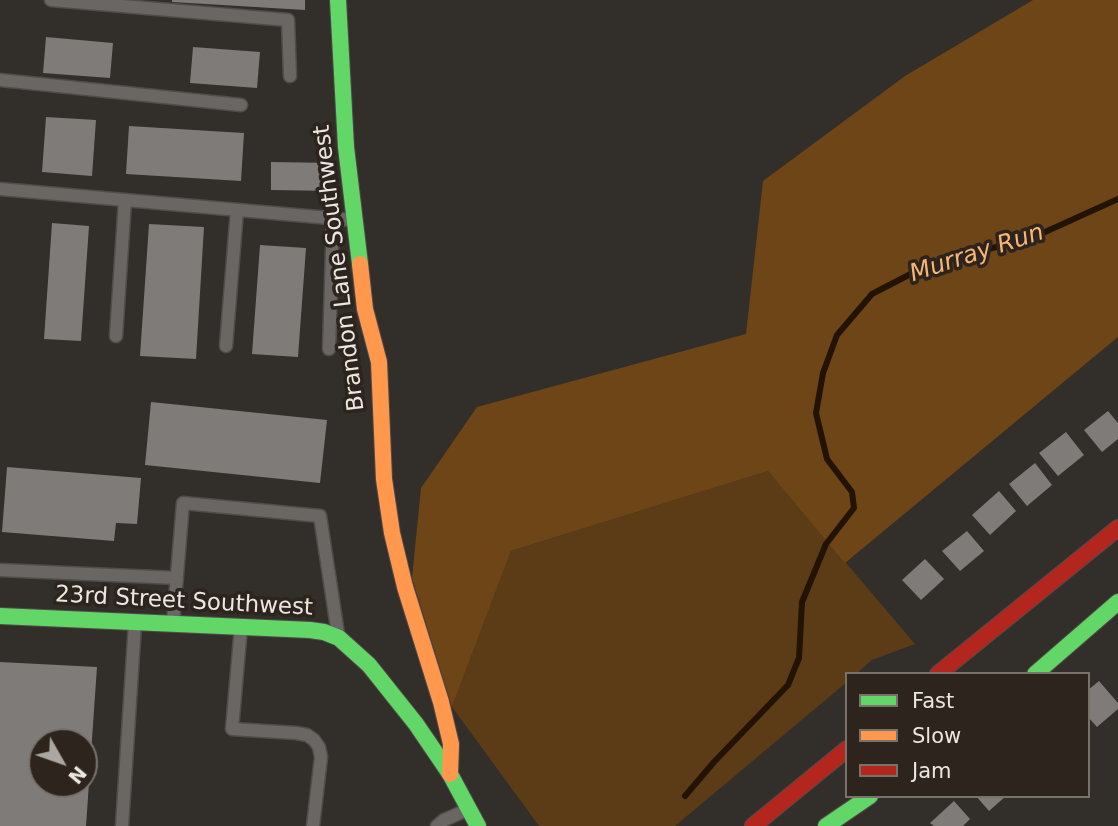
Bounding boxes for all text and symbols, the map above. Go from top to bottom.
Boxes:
street label: Brandon Lane Southwest [309,123,371,413]
water label: Murray Run [906,219,1048,289]
street label: 23rd Street Southwest [54,581,314,623]
legend [845,672,1090,798]
text: Fast [912,689,954,713]
text: Slow [912,724,961,748]
north arrow [28,728,98,798]
text: Jam [912,759,952,783]
text: N [64,762,91,788]

